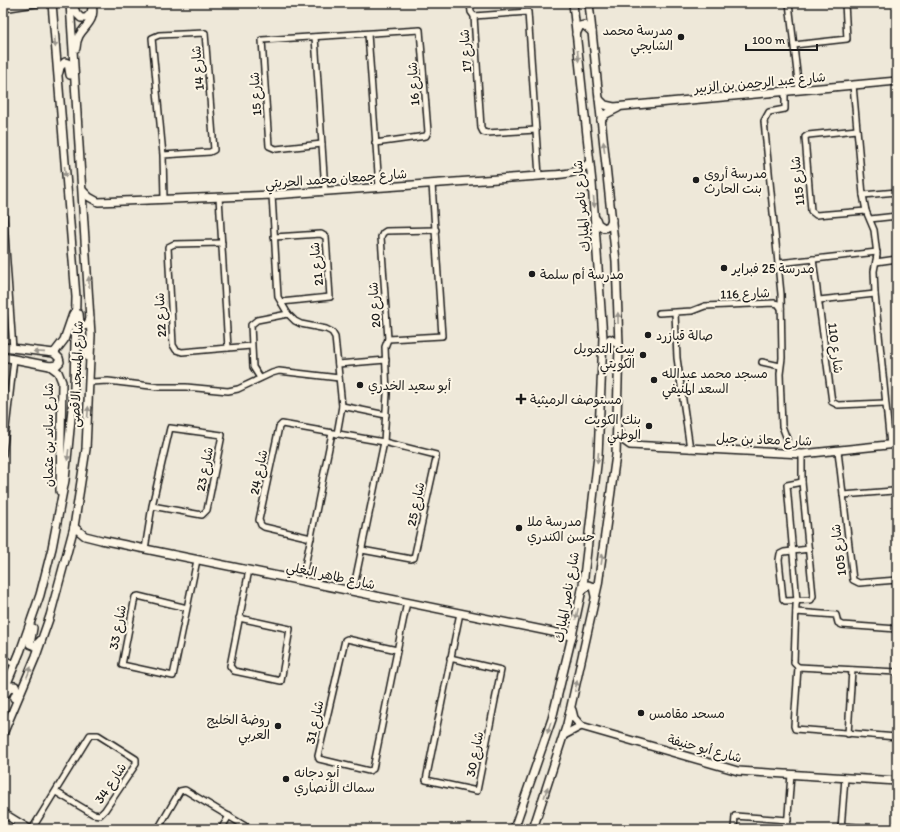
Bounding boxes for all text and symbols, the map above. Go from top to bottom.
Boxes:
place label: مدرسة محمد الشايجي [603,23,673,57]
scale bar [746,26,817,52]
street label: شارع 17 [456,29,476,73]
marker: مدرسة محمد الشايجي [676,32,686,42]
text: 100 m [752,33,785,47]
one-way arrow [52,36,59,48]
street label: شارع 14 [188,45,209,91]
one-way arrow [575,50,582,62]
street label: شارع 16 [404,61,425,106]
street label: شارع عبد الرحمن بن الزبير [693,69,827,98]
street label: شارع 15 [246,71,267,116]
one-way arrow [601,141,607,153]
street label: شارع 115 [787,155,810,207]
street label: شارع ناصر المبارك [570,159,595,253]
one-way arrow [61,166,68,178]
street label: شارع جمعان محمد الحريتي [265,166,408,195]
place label: مدرسة أروى بنت الحارث [704,166,767,197]
marker: مدرسة أروى بنت الحارث [691,175,701,185]
one-way arrow [590,196,597,208]
street label: شارع 21 [307,241,328,287]
place label: مدرسة 25 فبراير [731,261,815,277]
marker: مدرسة 25 فبراير [719,263,729,273]
place label: مدرسة أم سلمة [540,267,624,285]
marker: مدرسة أم سلمة [527,269,537,279]
one-way arrow [85,276,92,288]
street label: شارع 20 [365,281,386,328]
street label: شارع 116 [720,285,770,304]
street label: شارع 22 [152,292,171,338]
one-way arrow [615,311,621,324]
street label: شارع المسجد الاقصى [67,320,88,428]
street label: شارع 110 [823,322,846,375]
place label: صالة قبازرد [656,328,713,344]
marker: صالة قبازرد [643,330,653,340]
place label: بيت التمويل الكويتي [573,341,635,375]
one-way arrow [33,349,45,356]
marker: بيت التمويل الكويتي [638,350,648,360]
place label: مسجد محمد عبدالله السعد المنيفي [662,366,768,400]
marker: مسجد محمد عبدالله السعد المنيفي [649,375,659,385]
place label: أبو سعيد الخدري [368,378,452,395]
marker: أبو سعيد الخدري [355,380,365,390]
street label: شارع ساند بن عثمان [41,383,58,487]
place label: مستوصف الرميثية [530,392,622,408]
marker: مستوصف الرميثية [515,393,527,405]
one-way arrow [85,406,92,418]
place label: بنك الكويت الوطني [584,412,641,446]
marker: بنك الكويت الوطني [644,421,654,431]
street label: شارع معاذ بن جبل [716,430,812,451]
street label: شارع 23 [193,446,218,493]
street label: شارع 24 [246,448,273,496]
one-way arrow [65,449,71,461]
one-way arrow [594,452,601,464]
street label: شارع 25 [404,481,429,528]
place label: مدرسة ملا حسن الكندري [527,514,595,546]
marker: مدرسة ملا حسن الكندري [514,523,524,533]
street label: شارع 105 [828,523,851,577]
street label: شارع ناصر المبارك [551,550,584,644]
one-way arrow [599,553,605,565]
street label: شارع طاهر البغلي [284,559,377,596]
street label: شارع 33 [106,603,131,651]
one-way arrow [573,608,579,620]
one-way arrow [27,666,33,678]
one-way arrow [573,680,579,692]
street label: شارع 31 [303,699,328,746]
place label: مسحد مقامس [649,706,725,721]
marker: مسحد مقامس [636,708,646,718]
place label: روضة الخليج العربي [207,712,270,746]
marker: روضة الخليج العربي [273,721,283,731]
one-way arrow [546,723,552,735]
street label: شارع 30 [463,730,488,779]
street label: شارع أبو حنيفة [666,731,744,768]
street label: شارع 34 [91,760,131,808]
place label: أبو دجانه سماك الأنصاري [294,765,375,797]
marker: أبو دجانه سماك الأنصاري [281,774,291,784]
one-way arrow [543,786,549,798]

